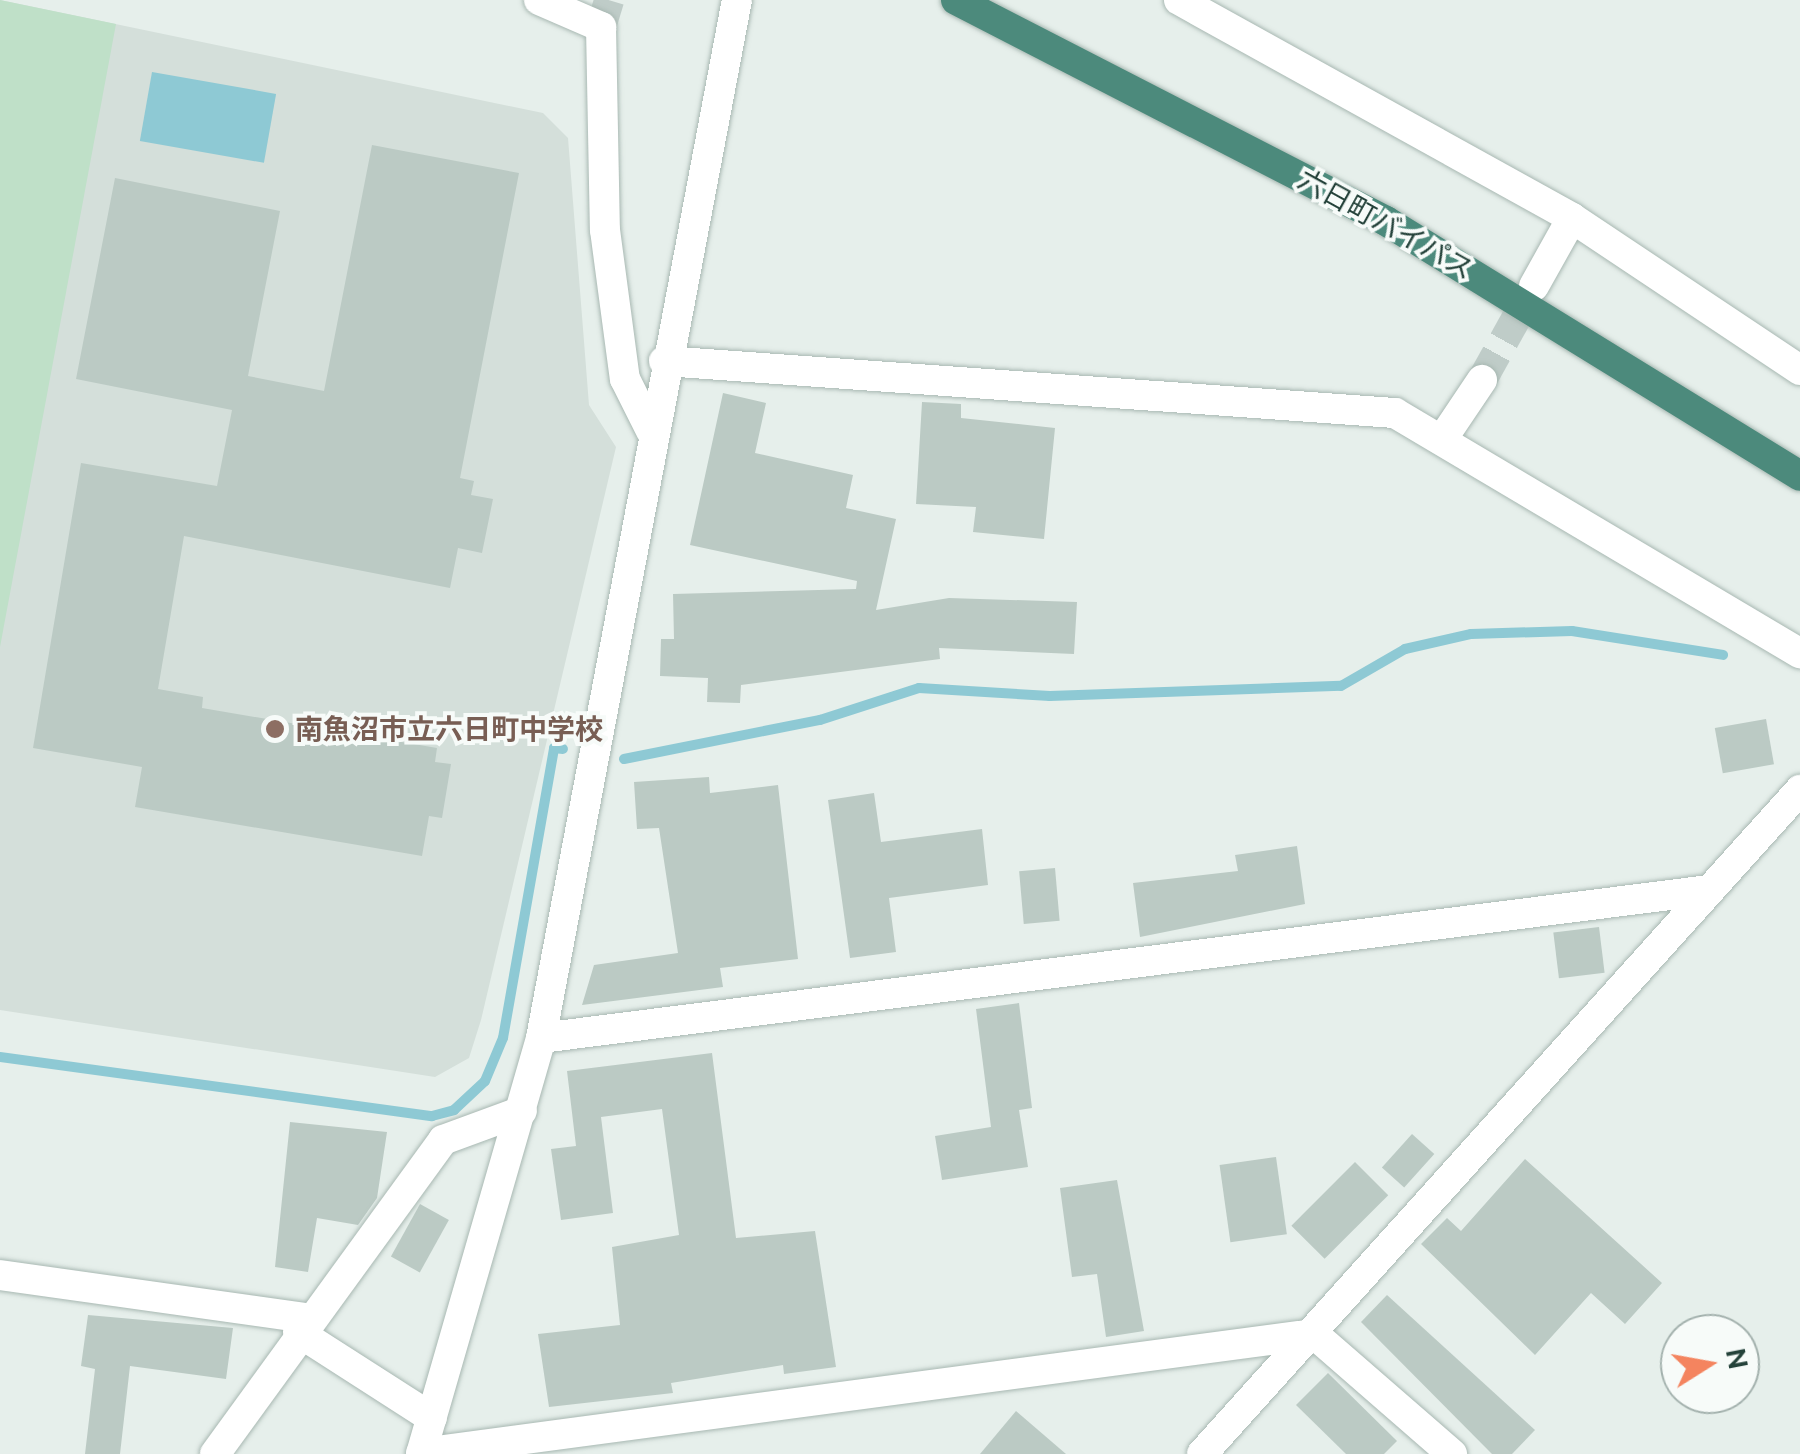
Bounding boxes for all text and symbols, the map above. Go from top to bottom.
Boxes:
street label: 六日町バイパス [1292,162,1480,286]
place label: 南魚沼市立六日町中学校 [295,712,603,746]
marker: 南魚沼市立六日町中学校 [264,718,286,740]
north arrow [1660,1314,1760,1414]
text: N [1721,1345,1755,1372]

